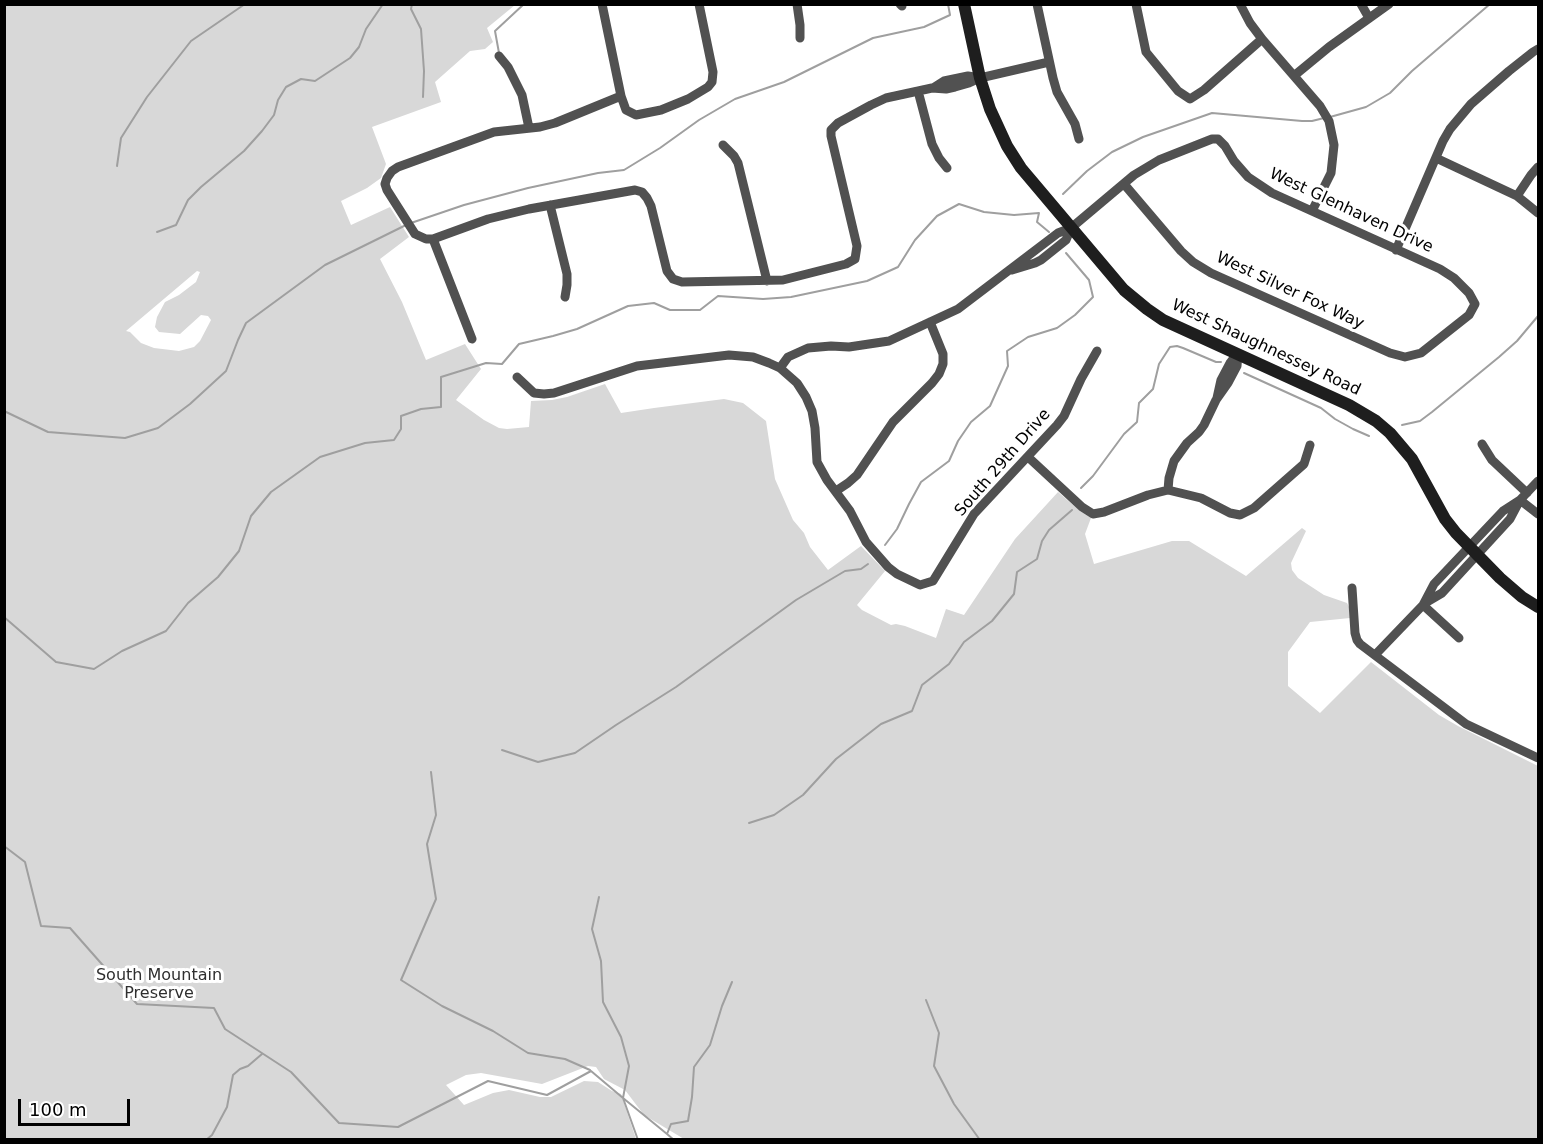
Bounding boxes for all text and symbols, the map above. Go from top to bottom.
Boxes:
street label: West Glenhaven Drive [1266,165,1436,257]
street label: West Silver Fox Way [1213,248,1367,334]
street label: West Shaughnessey Road [1169,296,1363,400]
street label: South 29th Drive [951,405,1055,521]
park label: South Mountain Preserve [96,966,222,1004]
scale bar [21,1087,134,1125]
text: 100 m [29,1099,87,1120]

